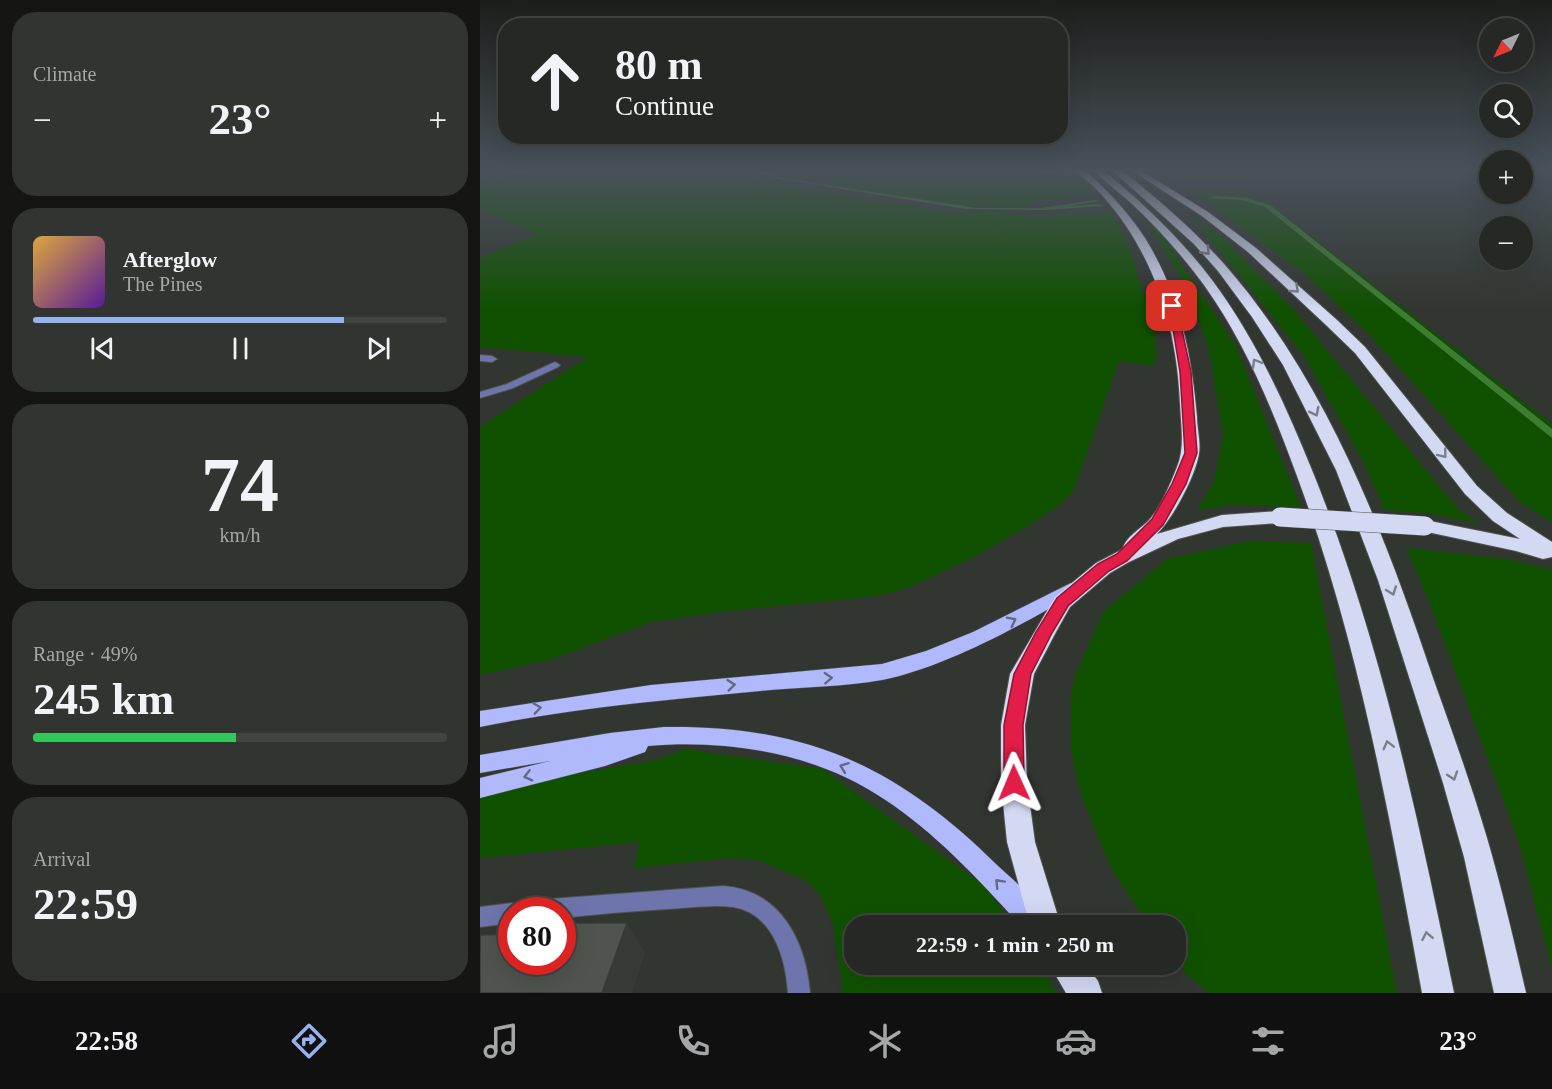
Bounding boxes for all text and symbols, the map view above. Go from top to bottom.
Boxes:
north arrow [1479,18,1533,72]
map controls [1479,18,1533,270]
icon: ahead [516,42,594,120]
text: 80 m [615,42,703,88]
text: Climate [33,63,96,85]
button: search [1479,84,1533,138]
text: Continue [615,91,714,121]
text: 23° [209,94,272,144]
text: − [33,102,52,138]
text: + [428,102,447,138]
button: + [1479,150,1533,204]
button: − [1479,216,1533,270]
one-way arrow [1199,245,1210,255]
text: Afterglow [123,247,217,272]
text: The Pines [123,273,202,295]
pin [1146,280,1197,331]
one-way arrow [1289,282,1299,293]
icon: arrive [1155,289,1188,322]
icon: previous [86,332,119,365]
icon: pause [224,332,257,365]
icon: next [362,332,395,365]
one-way arrow [1252,359,1263,369]
one-way arrow [1308,406,1319,417]
text: 74 [201,441,279,528]
one-way arrow [1436,447,1447,458]
text: km/h [219,524,261,546]
one-way arrow [1385,585,1398,596]
one-way arrow [1006,617,1017,628]
text: Range · 49% [33,643,137,665]
one-way arrow [823,672,832,685]
text: 245 km [33,674,174,724]
one-way arrow [726,679,736,692]
one-way arrow [533,703,542,715]
one-way arrow [1382,740,1395,750]
position arrow [982,751,1046,815]
one-way arrow [839,762,850,774]
one-way arrow [524,768,534,781]
one-way arrow [1446,770,1458,781]
text: Arrival [33,848,91,870]
text: 22:59 [33,879,138,929]
one-way arrow [995,879,1006,890]
speed limit sign: 80 [498,897,576,975]
one-way arrow [1421,931,1434,941]
text: 22:59 · 1 min · 250 m [916,932,1114,957]
icon: directions [288,1020,330,1062]
icon: music [480,1020,522,1062]
icon: phone [672,1020,714,1062]
icon: climate [864,1020,906,1062]
icon: car [1055,1020,1097,1062]
icon: filters [1247,1020,1289,1062]
text: 22:58 [75,1026,138,1056]
text: 23° [1439,1026,1477,1056]

